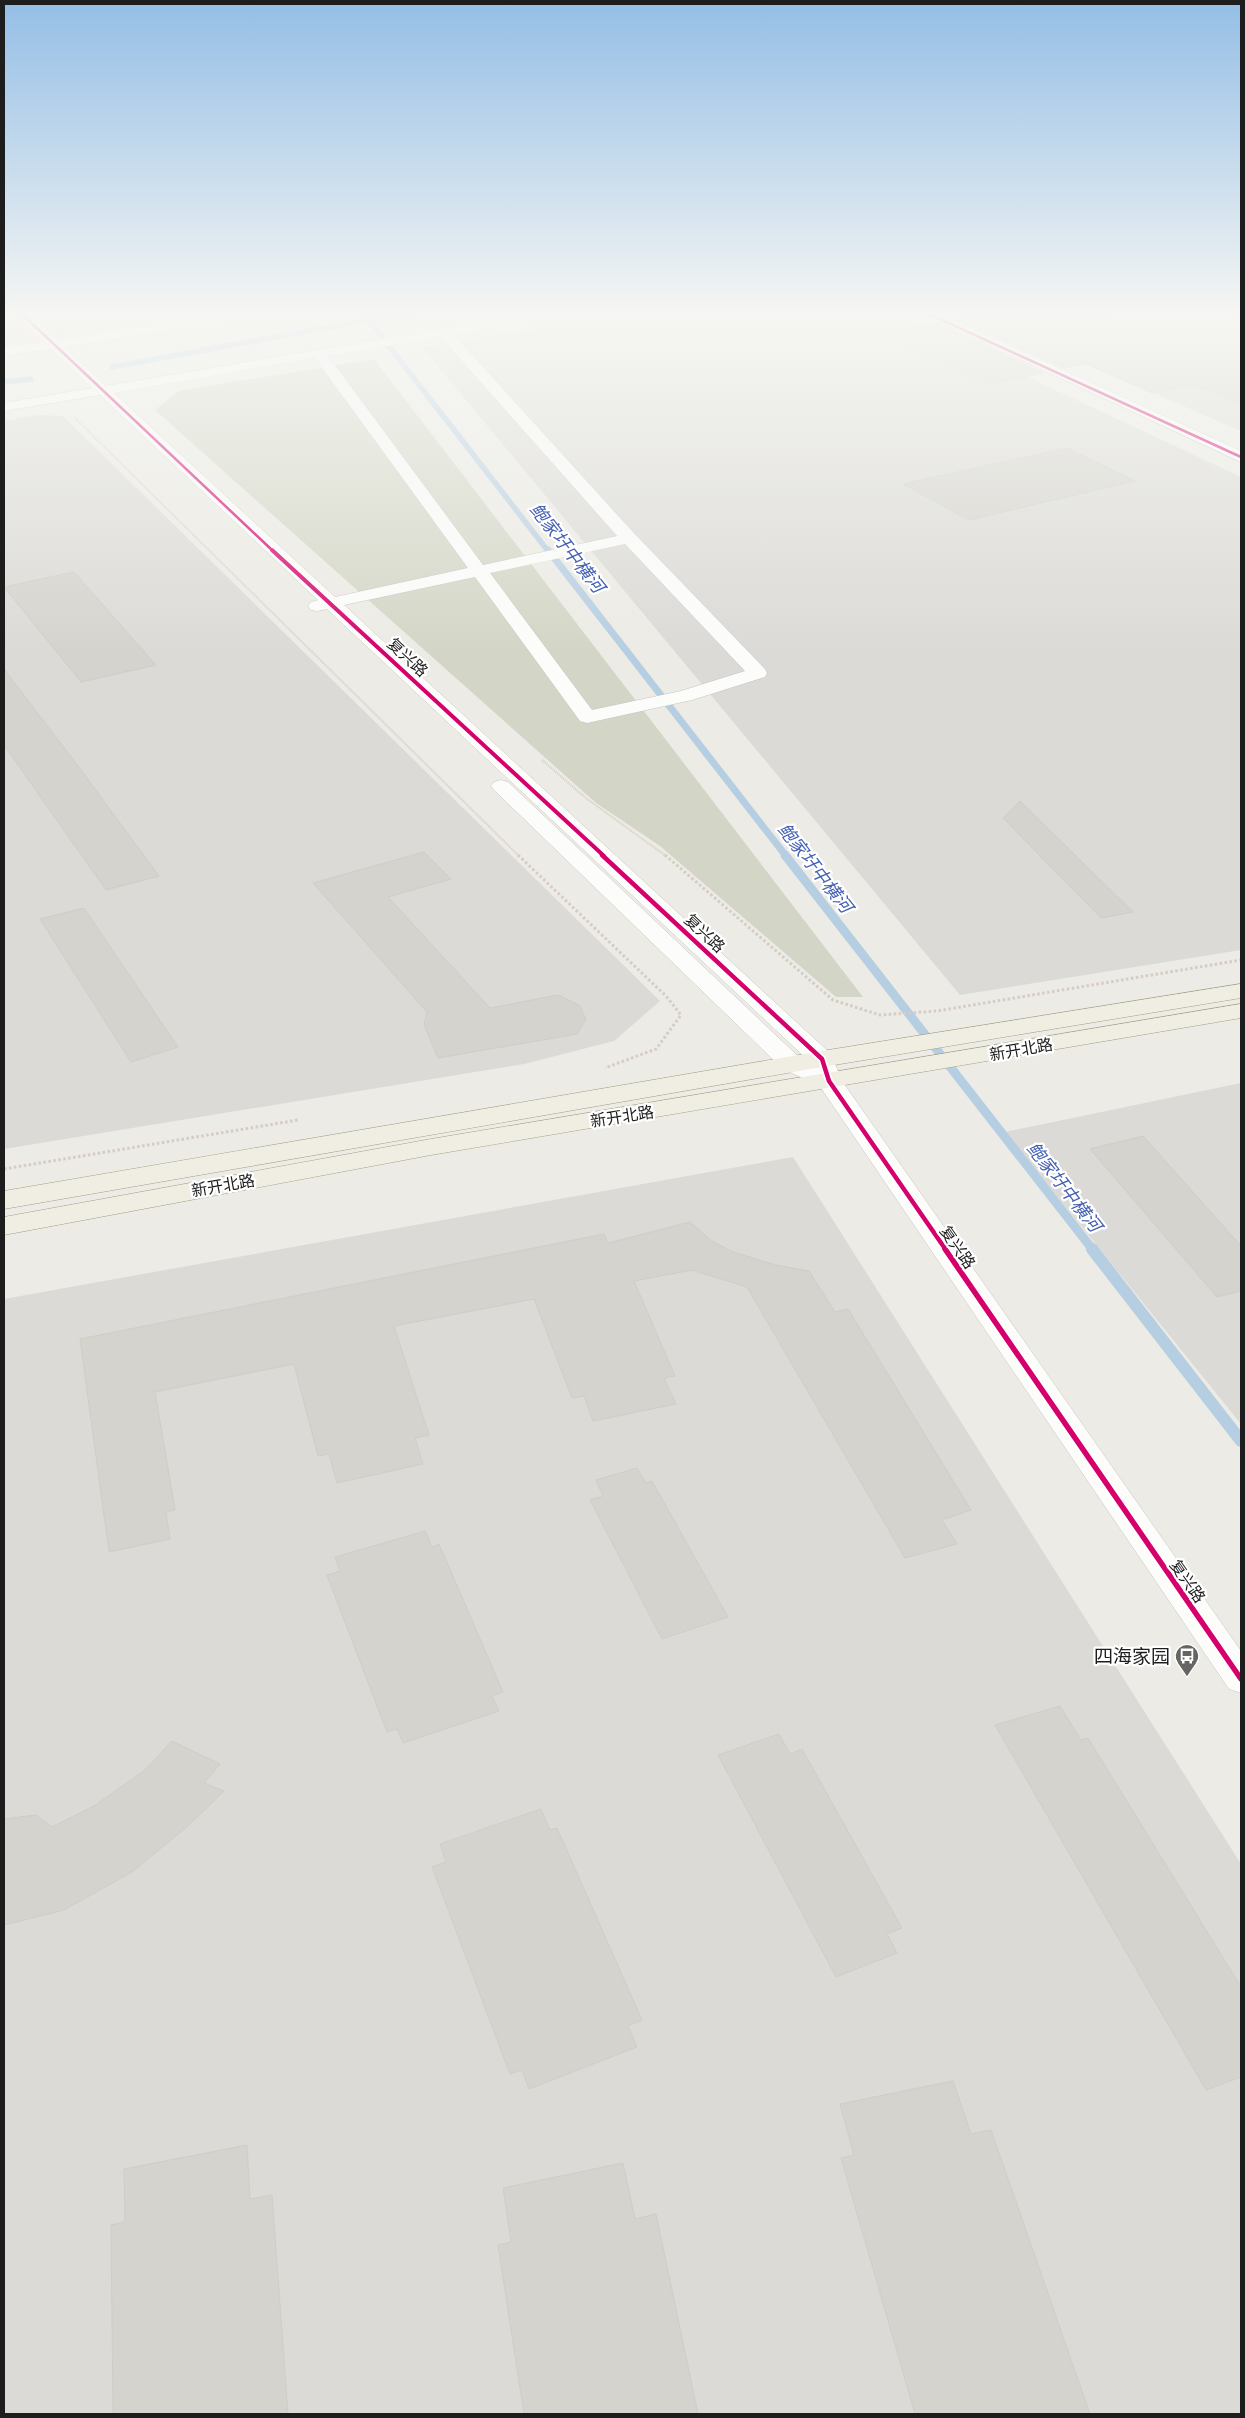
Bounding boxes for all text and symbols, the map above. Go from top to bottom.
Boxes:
water label: 鲍家圩中横河 [526,499,611,599]
street label: 复兴路 [384,634,432,681]
water label: 鲍家圩中横河 [774,819,859,919]
street label: 复兴路 [681,910,729,957]
street label: 新开北路 [988,1035,1054,1064]
street label: 新开北路 [589,1102,655,1131]
water label: 鲍家圩中横河 [1023,1138,1108,1238]
street label: 新开北路 [190,1171,256,1200]
street label: 复兴路 [936,1222,979,1272]
street label: 复兴路 [1166,1556,1209,1606]
bus stop icon: 四海家园 [1174,1643,1200,1677]
place label: 四海家园 [1094,1645,1170,1667]

